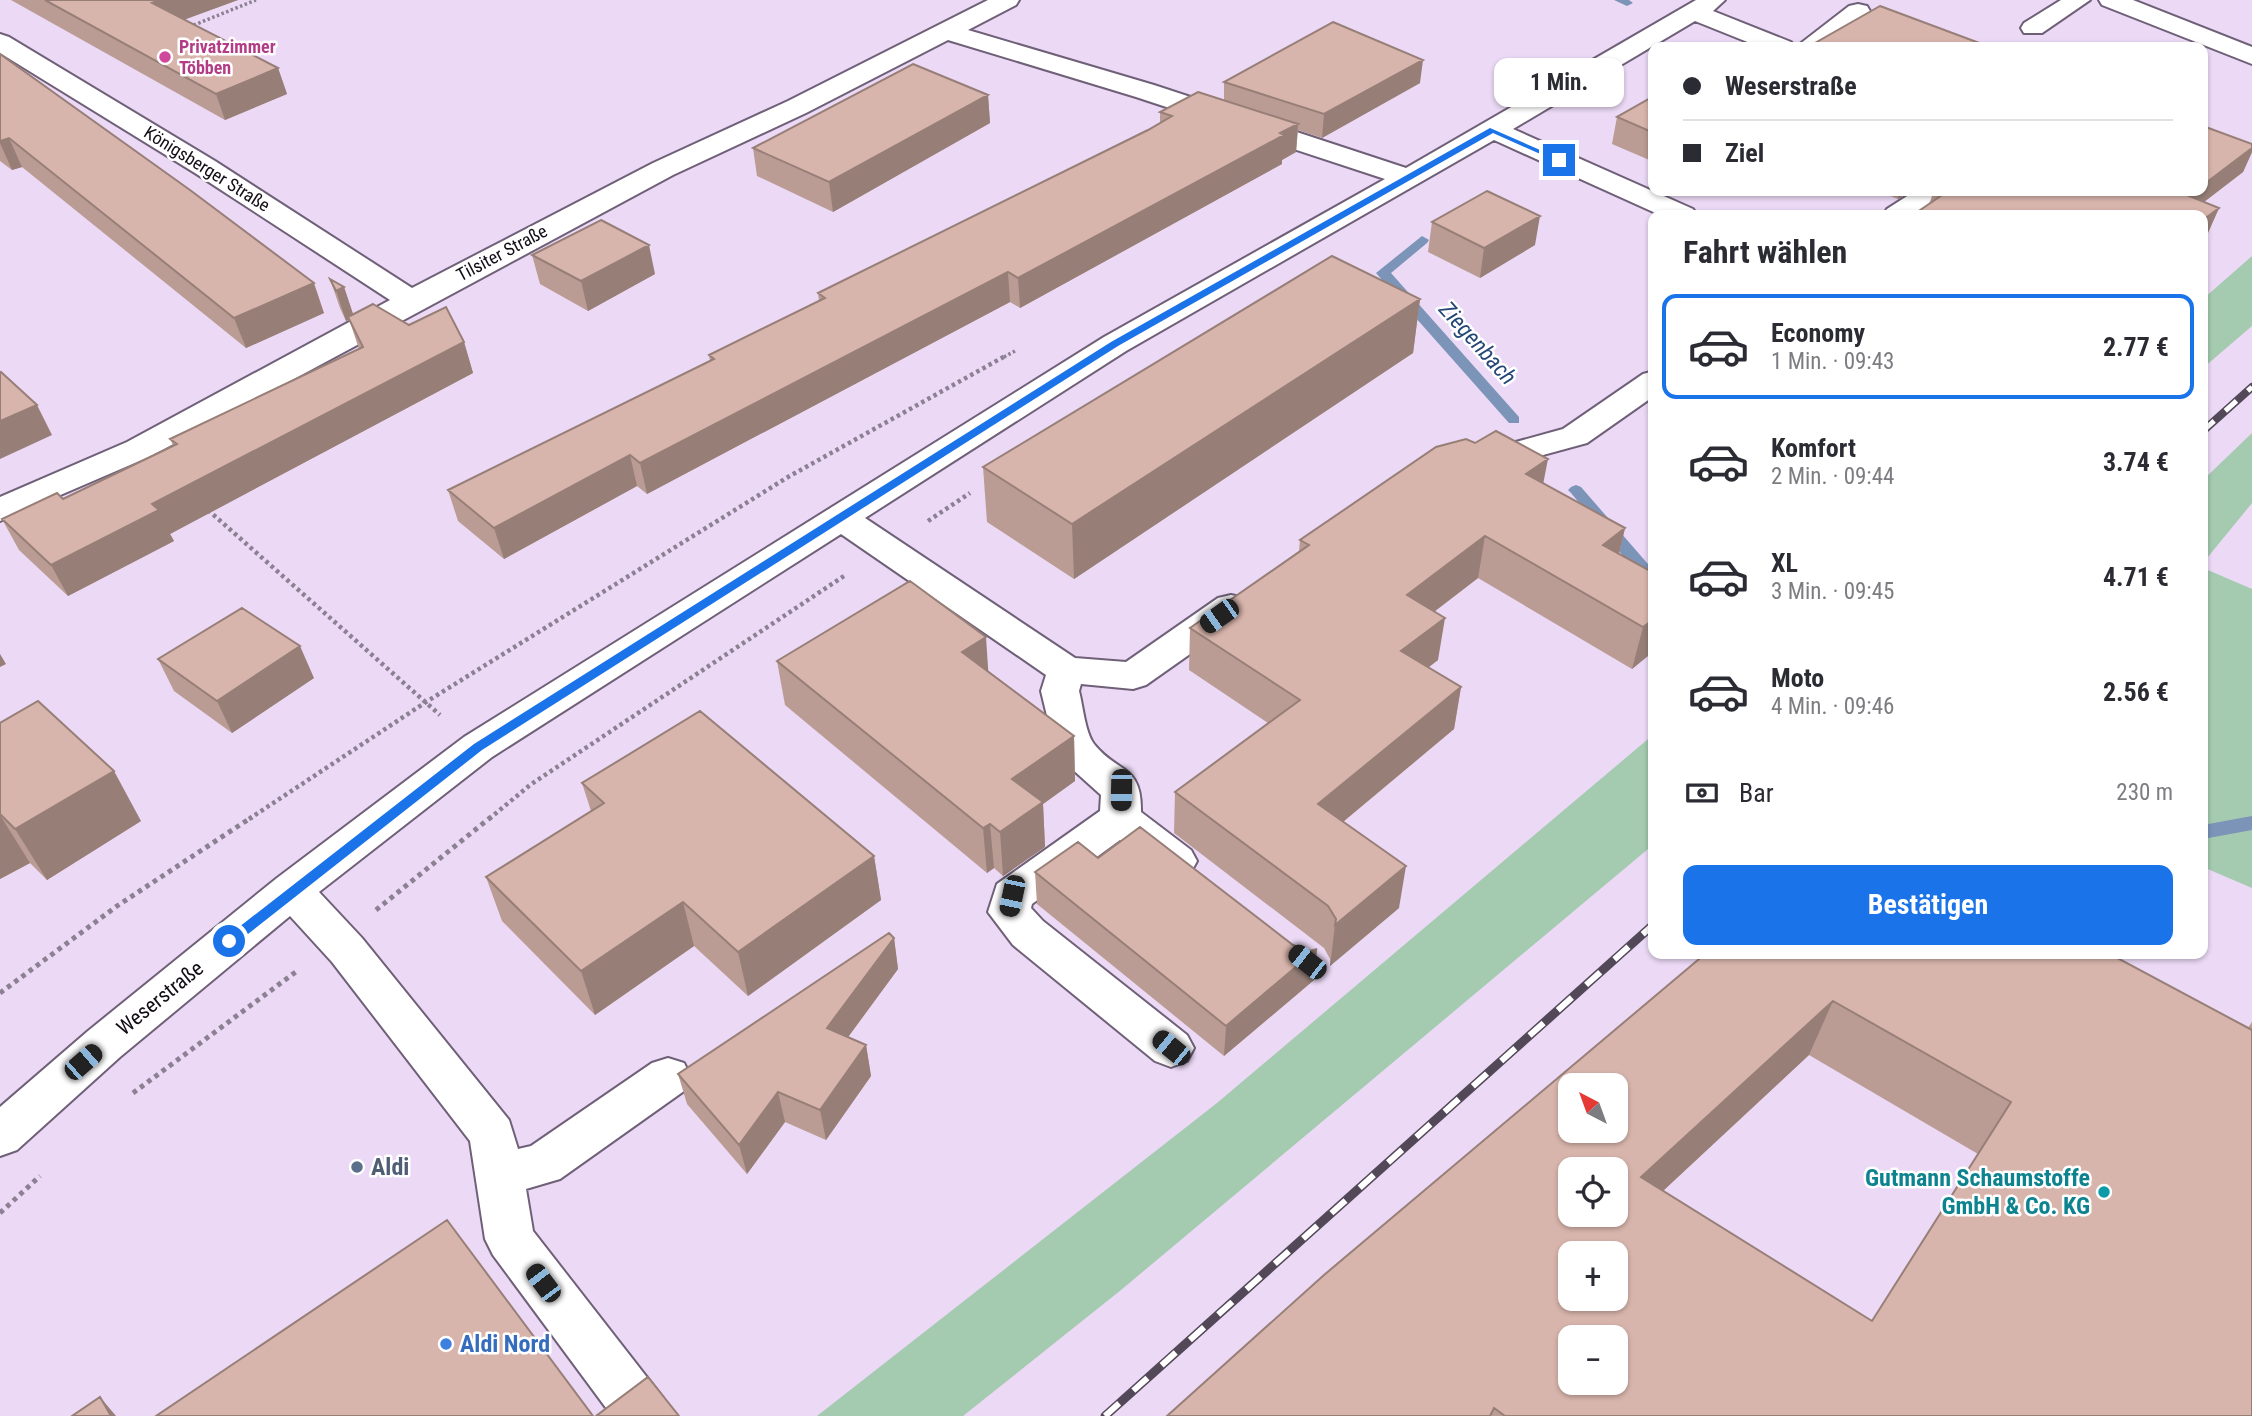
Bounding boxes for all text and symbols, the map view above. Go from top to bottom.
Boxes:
place label: Privatzimmer Többen [179,36,276,78]
marker: Privatzimmer Többen [157,49,173,65]
callout: 1 Min. [1494,58,1624,108]
text: 1 Min. [1530,69,1588,96]
text: Weserstraße [1725,71,1857,101]
street label: Königsberger Straße [140,121,274,216]
text: Ziel [1725,138,1764,168]
route end [1543,144,1575,176]
street label: Tilsiter Straße [453,220,551,285]
text: Fahrt wählen [1683,233,1847,271]
water label: Ziegenbach [1433,296,1522,390]
icon: car [1687,315,1750,378]
text: Economy [1771,318,1865,348]
text: 2.77 € [2103,332,2169,362]
text: 1 Min. · 09:43 [1771,348,1894,375]
icon: car [1687,430,1750,493]
text: Komfort [1771,433,1856,463]
text: 3.74 € [2103,447,2169,477]
text: 2 Min. · 09:44 [1771,463,1894,490]
icon: car [1687,545,1750,608]
text: XL [1771,548,1798,578]
text: 4.71 € [2103,562,2169,592]
text: 3 Min. · 09:45 [1771,578,1894,605]
car [1196,595,1243,637]
icon: car [1687,660,1750,723]
text: Moto [1771,663,1824,693]
text: 2.56 € [2103,677,2169,707]
text: 4 Min. · 09:46 [1771,693,1894,720]
car [1111,769,1132,811]
icon: cash [1683,774,1721,812]
text: Bar [1739,778,1774,808]
text: 230 m [2116,779,2173,806]
button: Bestätigen [1683,865,2173,945]
car [998,873,1027,919]
route start [213,925,245,957]
car [1284,941,1331,983]
street label: Weserstraße [112,956,208,1040]
car [1149,1027,1194,1069]
car [61,1040,106,1084]
north arrow [1558,1073,1628,1143]
map controls [1558,1073,1628,1395]
place label: Aldi [371,1153,409,1181]
button: locate [1558,1157,1628,1227]
marker: Aldi [349,1159,365,1175]
place label: Gutmann Schaumstoffe GmbH & Co. KG [1865,1164,2090,1220]
marker: Gutmann Schaumstoffe GmbH & Co. KG [2096,1184,2112,1200]
button: + [1558,1241,1628,1311]
car [522,1260,565,1306]
button: − [1558,1325,1628,1395]
place label: Aldi Nord [460,1330,550,1358]
marker: Aldi Nord [438,1336,454,1352]

